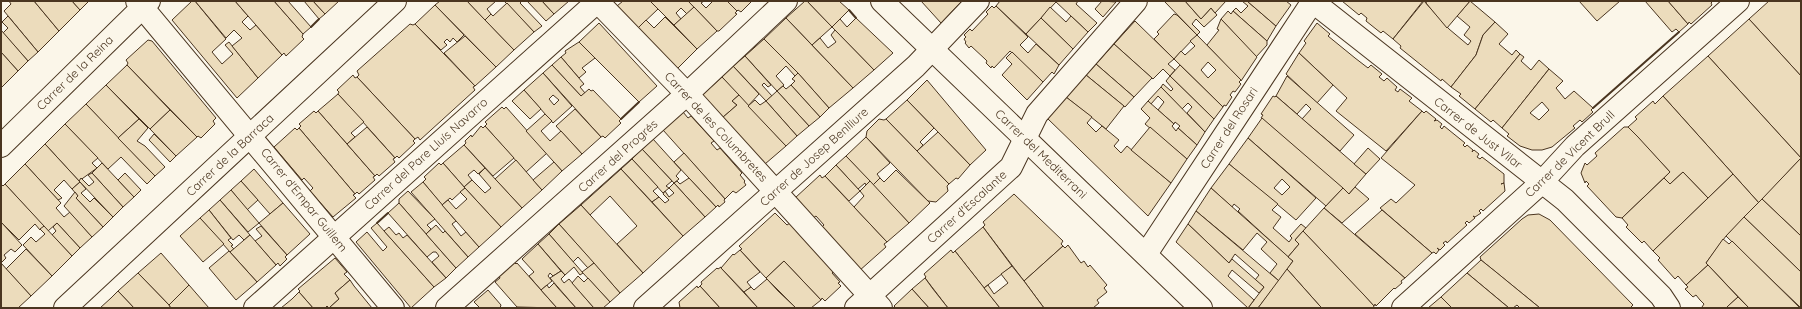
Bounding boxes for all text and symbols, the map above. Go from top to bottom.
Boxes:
street label: Carrer de la Reina [33,32,116,113]
street label: Carrer de les Columbretes [662,69,771,185]
street label: Carrer del Rosari [1197,84,1261,171]
street label: Carrer de Just Vilar [1431,93,1526,172]
street label: Carrer del Pare Lluís Navarro [361,94,490,213]
street label: Carrer de Josep Benlliure [756,104,871,209]
street label: Carrer del Mediterrani [992,106,1090,201]
street label: Carrer de Vicent Brull [1522,107,1618,200]
street label: Carrer de la Barraca [183,110,277,199]
street label: Carrer del Progrés [575,116,661,195]
street label: Carrer d'Empar Guillem [258,145,351,255]
street label: Carrer d'Escalante [924,167,1010,246]

